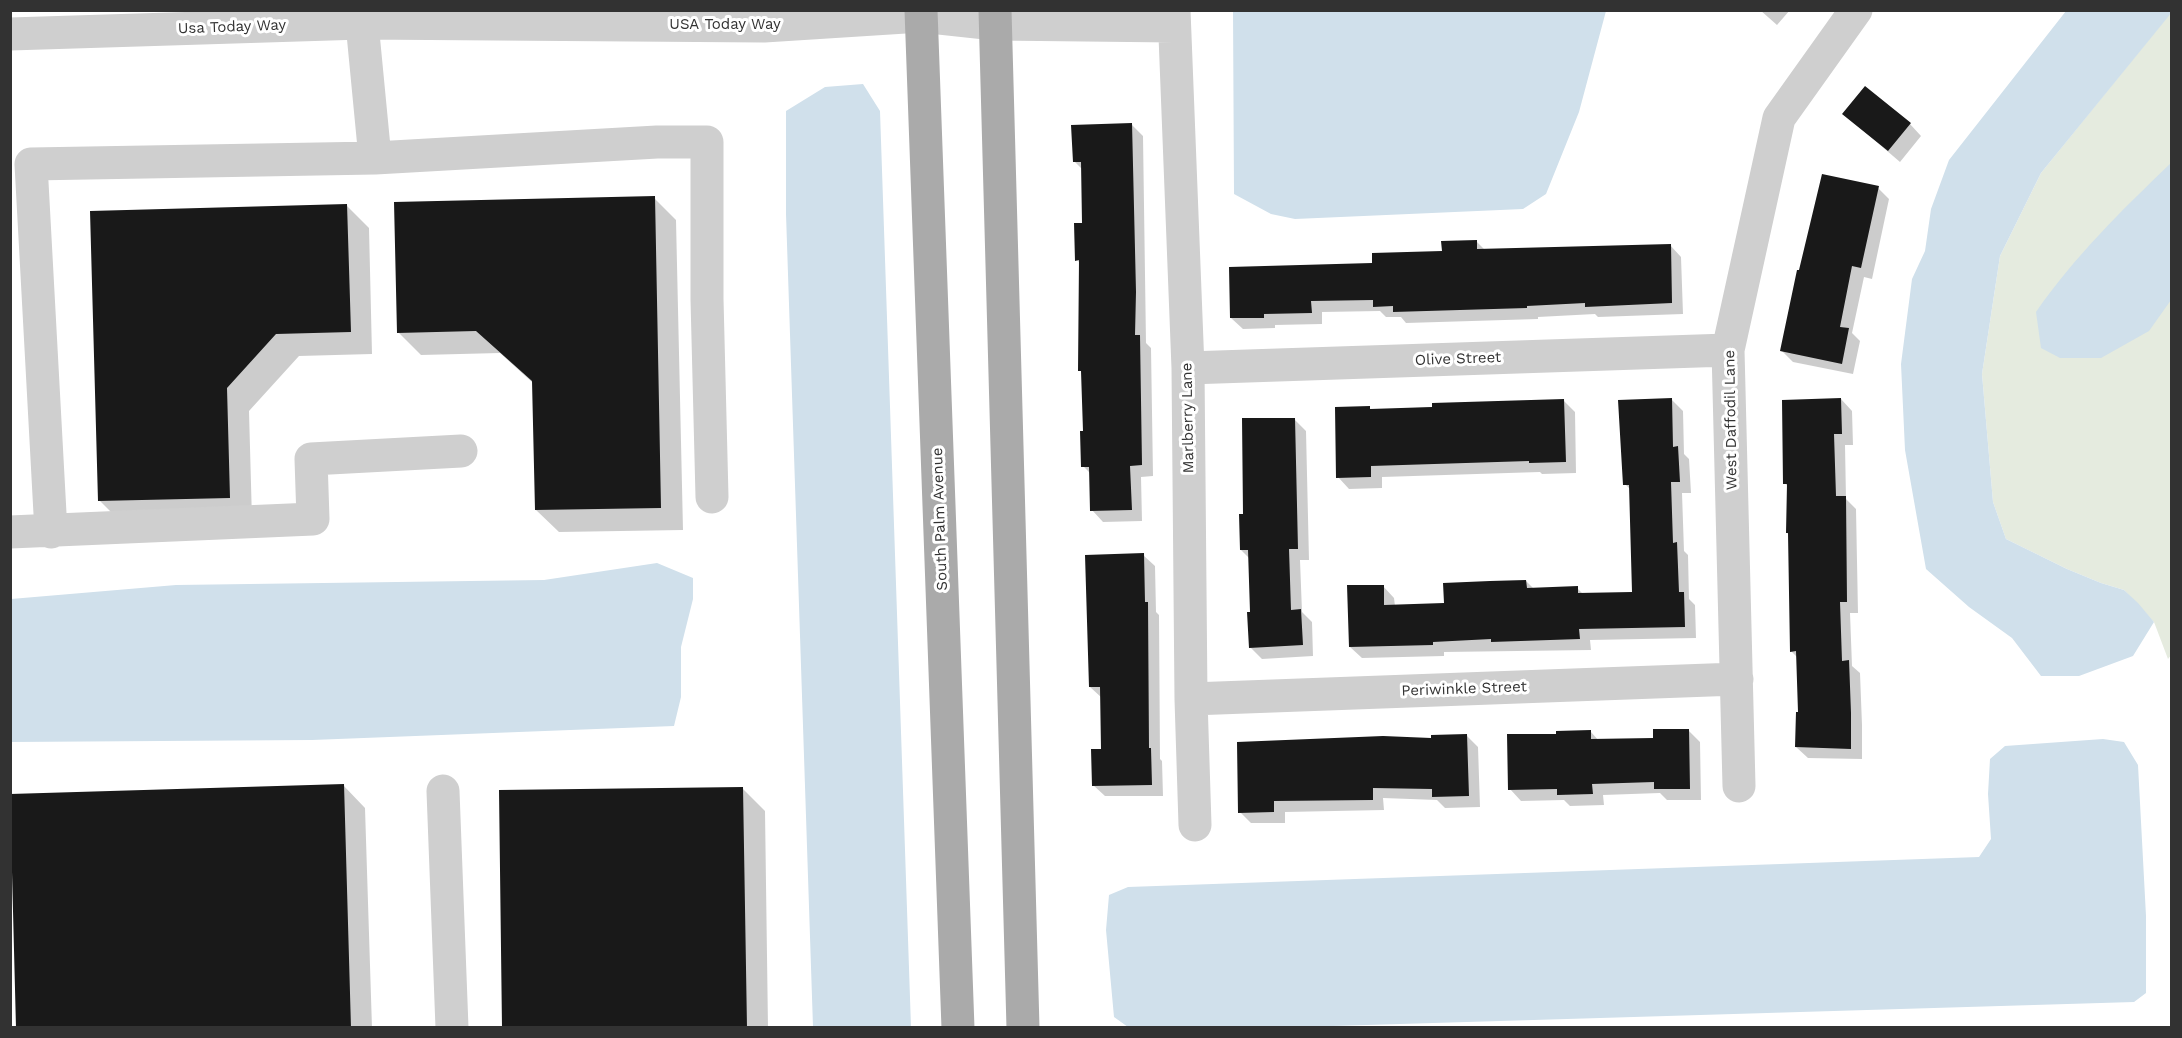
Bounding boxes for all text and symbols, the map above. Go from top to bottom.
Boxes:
street label: Usa Today Way [178,16,286,38]
street label: USA Today Way [669,16,781,34]
street label: Olive Street [1414,348,1502,370]
street label: West Daffodil Lane [1721,350,1741,490]
street label: Marlberry Lane [1178,363,1198,473]
street label: South Palm Avenue [929,447,951,591]
street label: Periwinkle Street [1401,678,1527,700]

